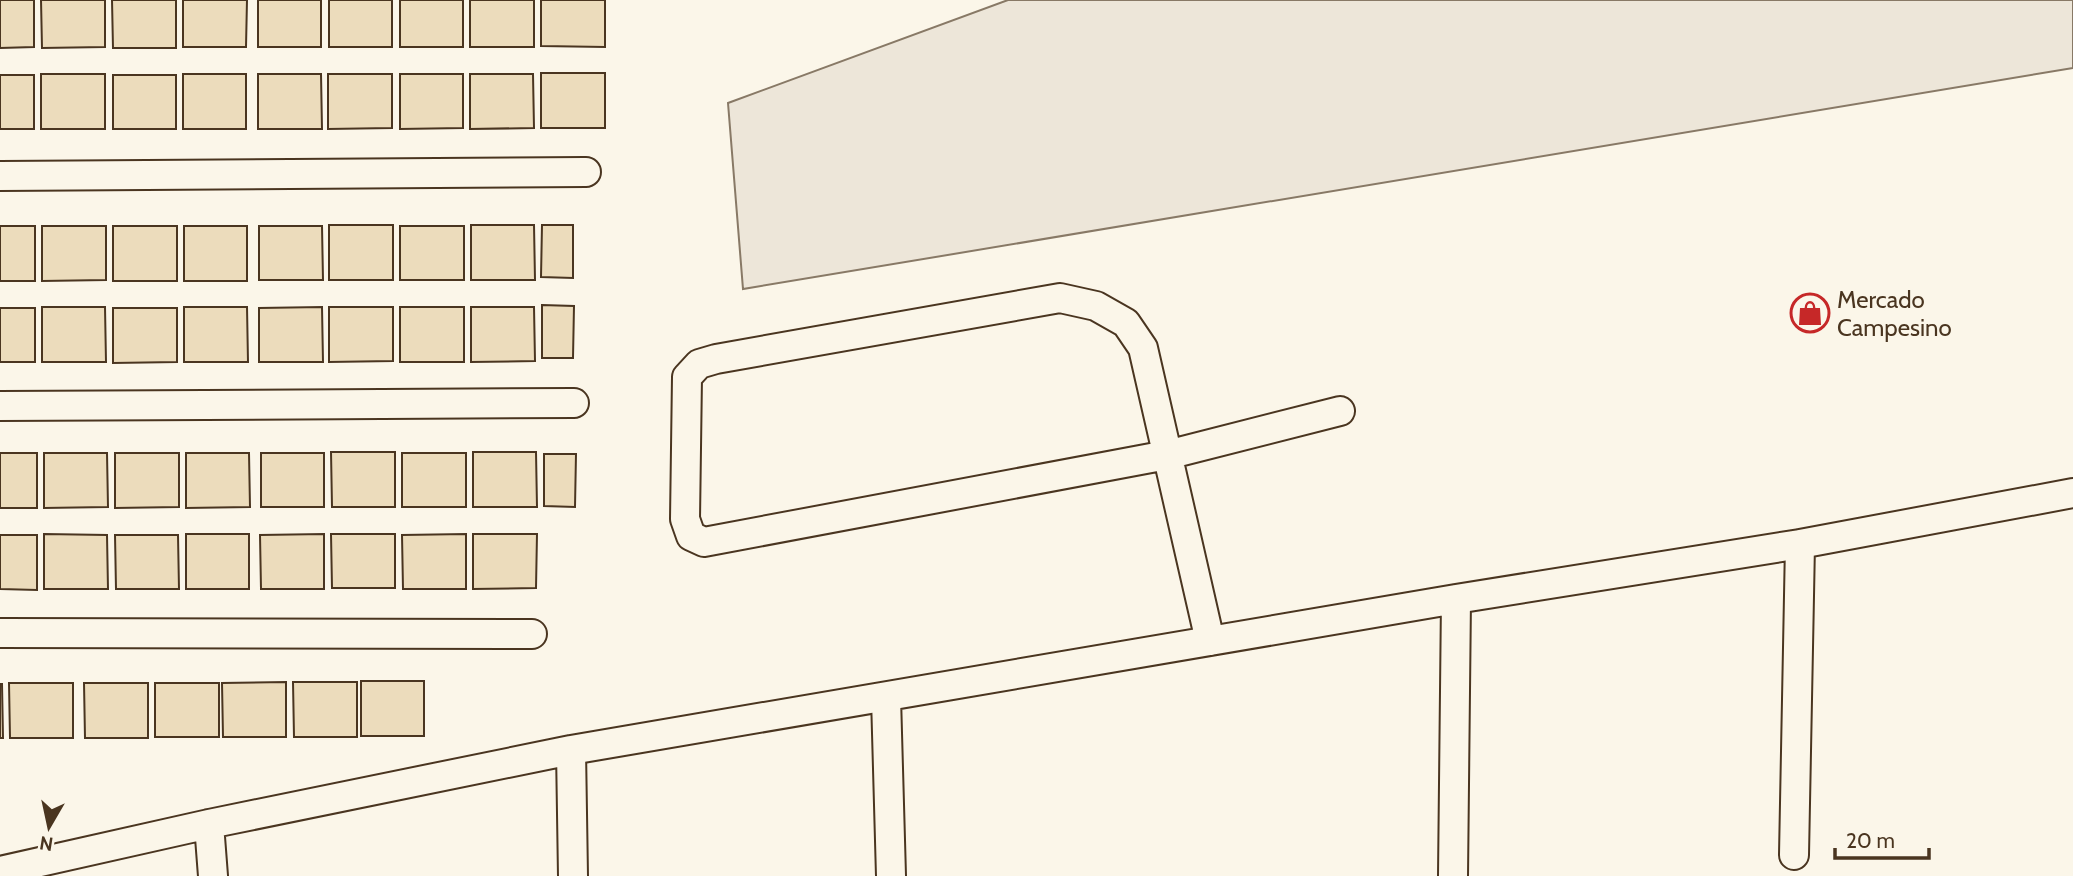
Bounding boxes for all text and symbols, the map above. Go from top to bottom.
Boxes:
place label: Mercado Campesino [1837,285,1952,342]
shop icon: Mercado Campesino [1789,292,1831,334]
north arrow [14,792,84,862]
scale bar [1835,816,1930,860]
text: 20 m [1846,828,1895,853]
text: N [38,831,55,856]

